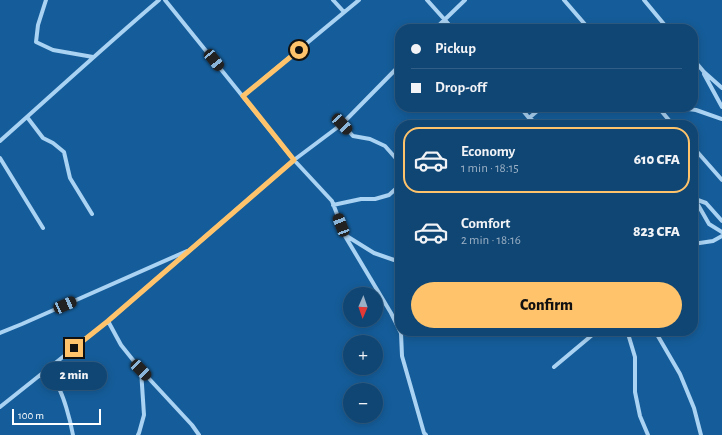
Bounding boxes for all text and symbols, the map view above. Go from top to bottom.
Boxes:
route start [290,41,308,59]
text: Pickup [435,41,476,56]
car [202,47,226,73]
text: Drop-off [435,80,487,95]
car [329,111,355,137]
icon: car [413,142,449,178]
text: Economy [461,144,515,159]
text: 610 CFA [634,152,680,167]
text: 1 min · 18:15 [461,162,519,175]
car [331,212,351,238]
icon: car [413,214,449,250]
text: Comfort [461,216,510,231]
text: 823 CFA [633,224,680,239]
text: 2 min · 18:16 [461,234,521,247]
button: Confirm [411,282,682,328]
north arrow [343,287,383,327]
map controls [343,287,383,423]
car [52,295,78,315]
button: + [343,335,383,375]
route end [65,339,83,357]
car [128,357,154,383]
callout: 2 min [41,362,107,390]
text: 2 min [59,369,89,382]
button: − [343,383,383,423]
scale bar [12,407,101,426]
text: 100 m [18,410,44,421]

